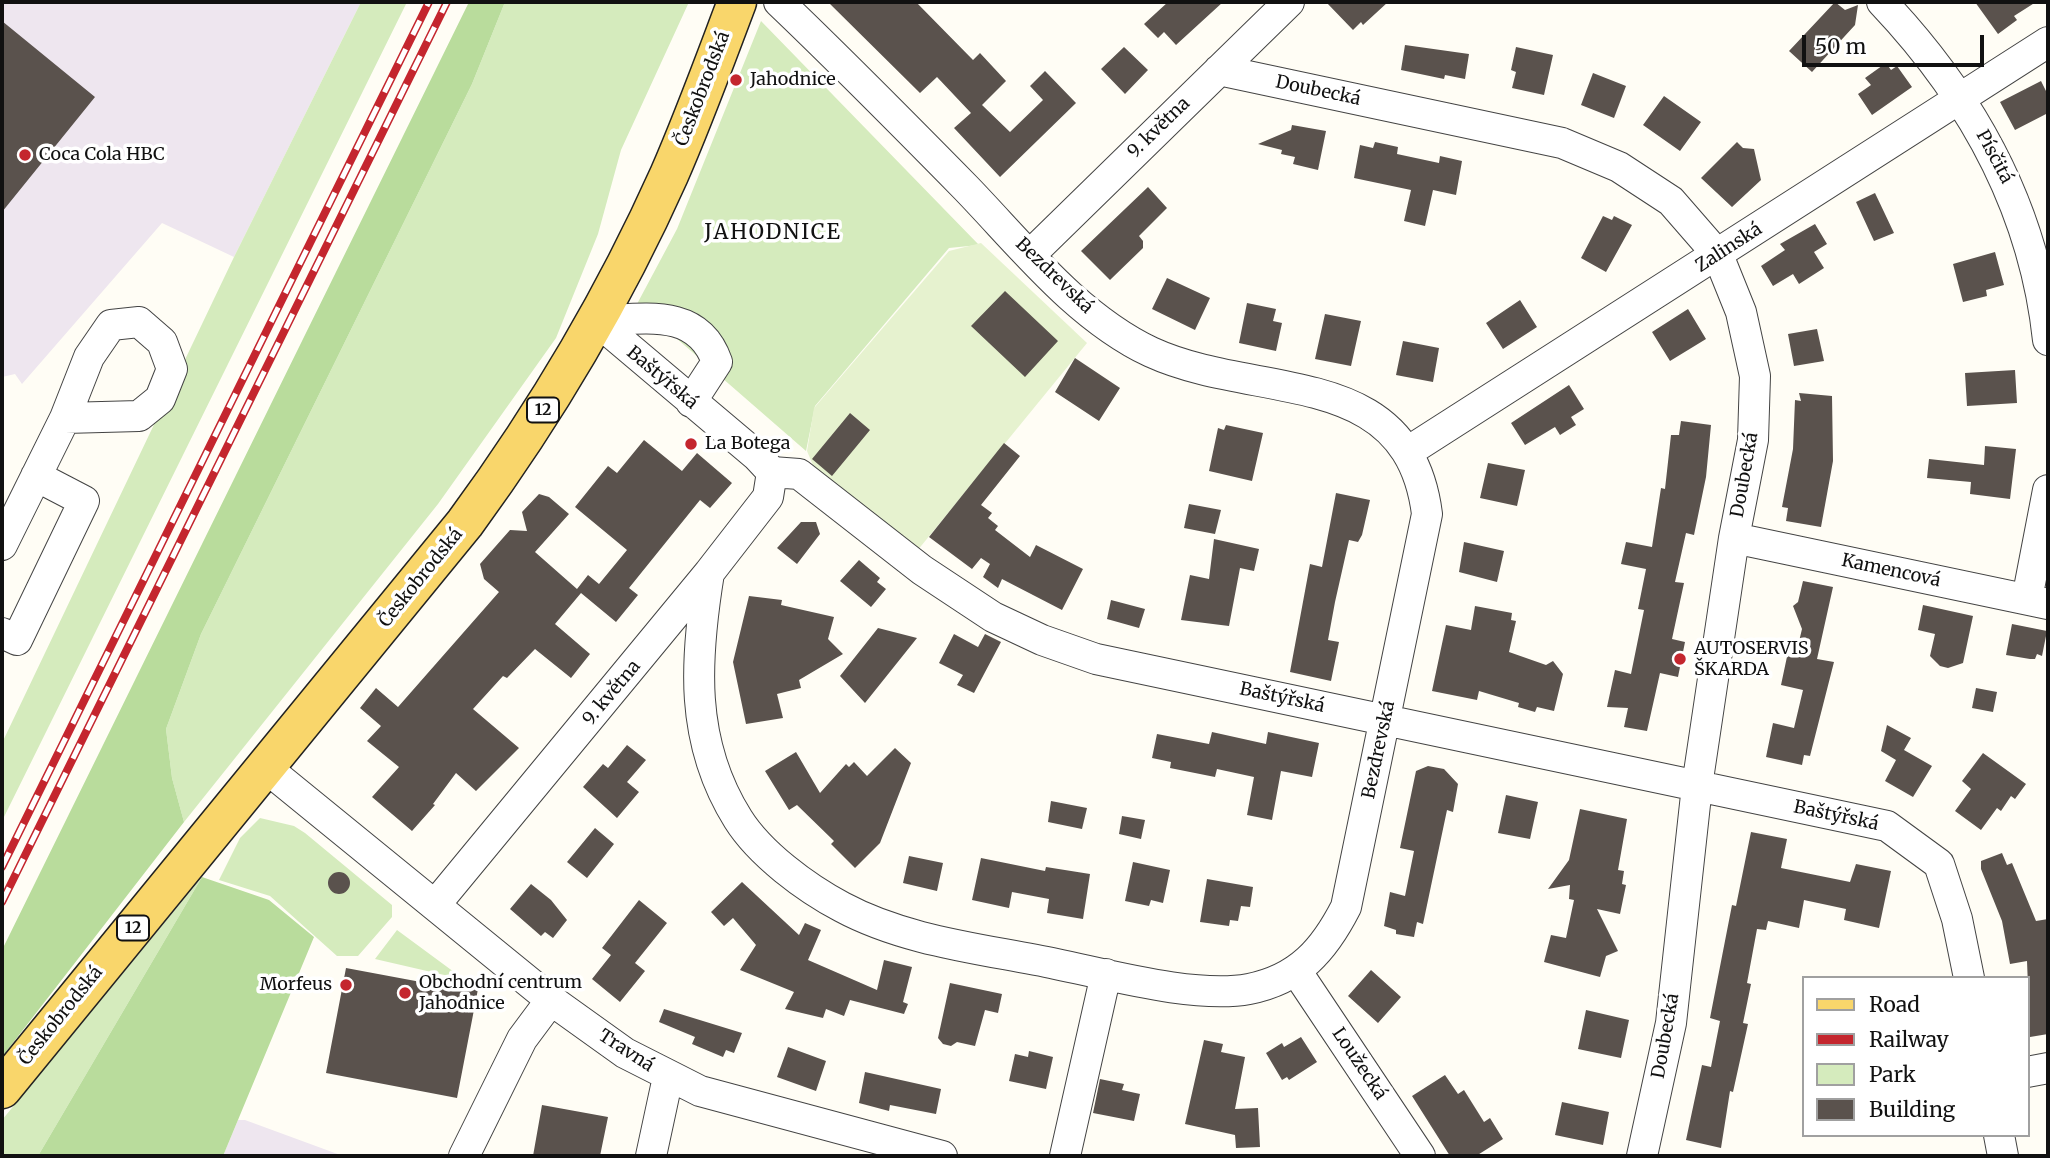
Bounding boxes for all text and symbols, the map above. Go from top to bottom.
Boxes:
scale bar [1805,21,1987,65]
street label: Českobrodská [671,29,735,149]
text: 50 m [1815,33,1866,60]
place label: Jahodnice [750,69,836,91]
street label: Doubecká [1274,71,1362,111]
marker: Jahodnice [728,72,744,88]
street label: 9. května [1123,93,1195,163]
street label: Písčitá [1971,126,2017,188]
place label: Coca Cola HBC [39,144,165,166]
marker: Coca Cola HBC [17,147,33,163]
street label: Zalinská [1692,219,1766,277]
district label: JAHODNICE [705,220,841,246]
street label: Bezdrevská [1011,234,1097,318]
street label: Baštýřská [622,342,702,414]
road number: 12 [527,398,559,422]
street label: Doubecká [1727,431,1763,519]
place label: La Botega [705,433,790,455]
marker: La Botega [683,436,699,452]
street label: Českobrodská [375,524,467,632]
street label: Kamencová [1839,550,1943,592]
place label: AUTOSERVIS ŠKARDA [1694,638,1808,680]
marker: AUTOSERVIS ŠKARDA [1672,651,1688,667]
street label: 9. května [579,656,645,730]
street label: Baštýřská [1238,678,1326,718]
street label: Bezdrevská [1358,699,1400,801]
street label: Baštýřská [1792,796,1880,836]
road number: 12 [117,916,149,940]
street label: Českobrodská [15,962,107,1070]
place label: Obchodní centrum Jahodnice [419,972,582,1014]
place label: Morfeus [260,974,332,996]
legend [1801,976,2029,1137]
marker: Morfeus [338,977,354,993]
marker: Obchodní centrum Jahodnice [397,985,413,1001]
text: Road [1869,991,1920,1018]
street label: Doubecká [1648,992,1684,1080]
street label: Loužecká [1327,1024,1391,1104]
street label: Travná [594,1025,658,1077]
text: Railway [1869,1026,1949,1053]
text: Park [1869,1061,1916,1088]
text: Building [1869,1096,1955,1123]

